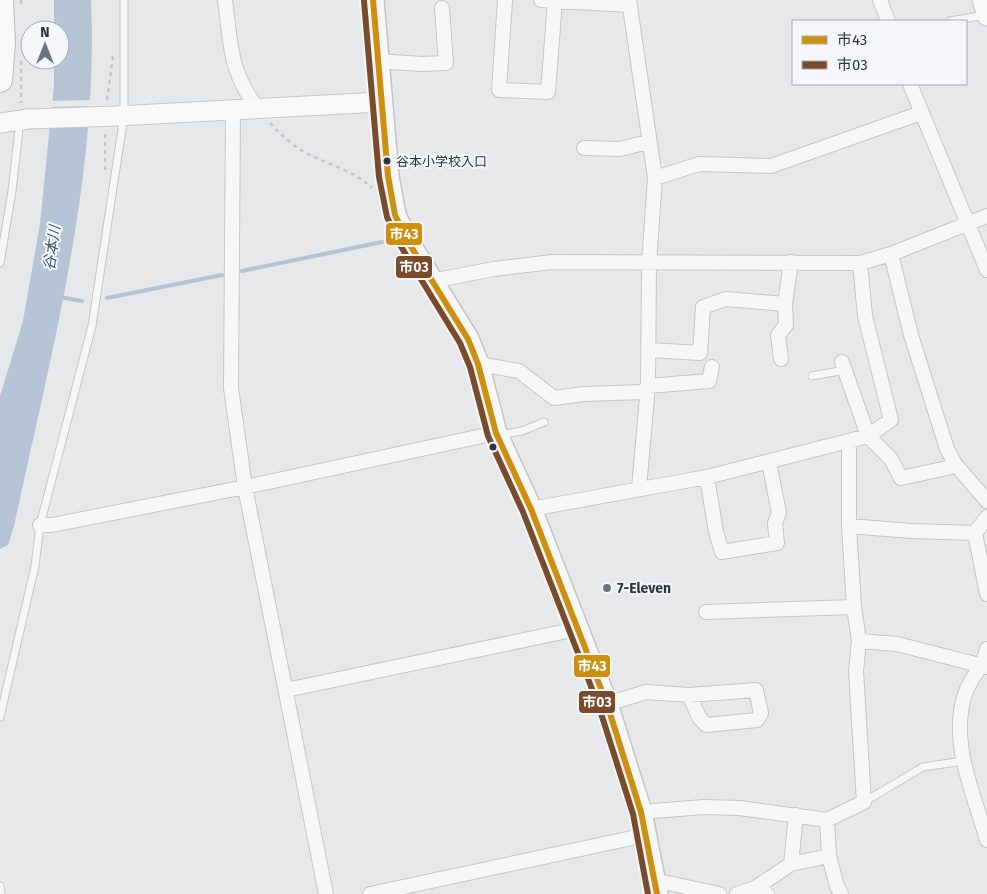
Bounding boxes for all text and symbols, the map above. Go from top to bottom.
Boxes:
north arrow [20,20,70,70]
legend [792,20,967,85]
text: N [40,24,50,41]
text: 市43 [837,31,867,49]
text: 市03 [837,56,868,74]
place label: 谷本小学校入口 [396,154,487,169]
marker: 谷本小学校入口 [382,156,392,166]
water label: 谷本川 [40,222,64,272]
line badge: 市43 [385,222,423,246]
text: 市43 [390,226,418,243]
line badge: 市03 [395,255,433,279]
text: 市03 [399,259,429,276]
unlabelled marker [488,442,498,452]
place label: 7-Eleven [617,580,671,597]
marker: 7-Eleven [601,582,613,594]
line badge: 市43 [573,654,611,678]
text: 市43 [578,658,606,675]
line badge: 市03 [578,690,616,714]
text: 市03 [582,694,612,711]

